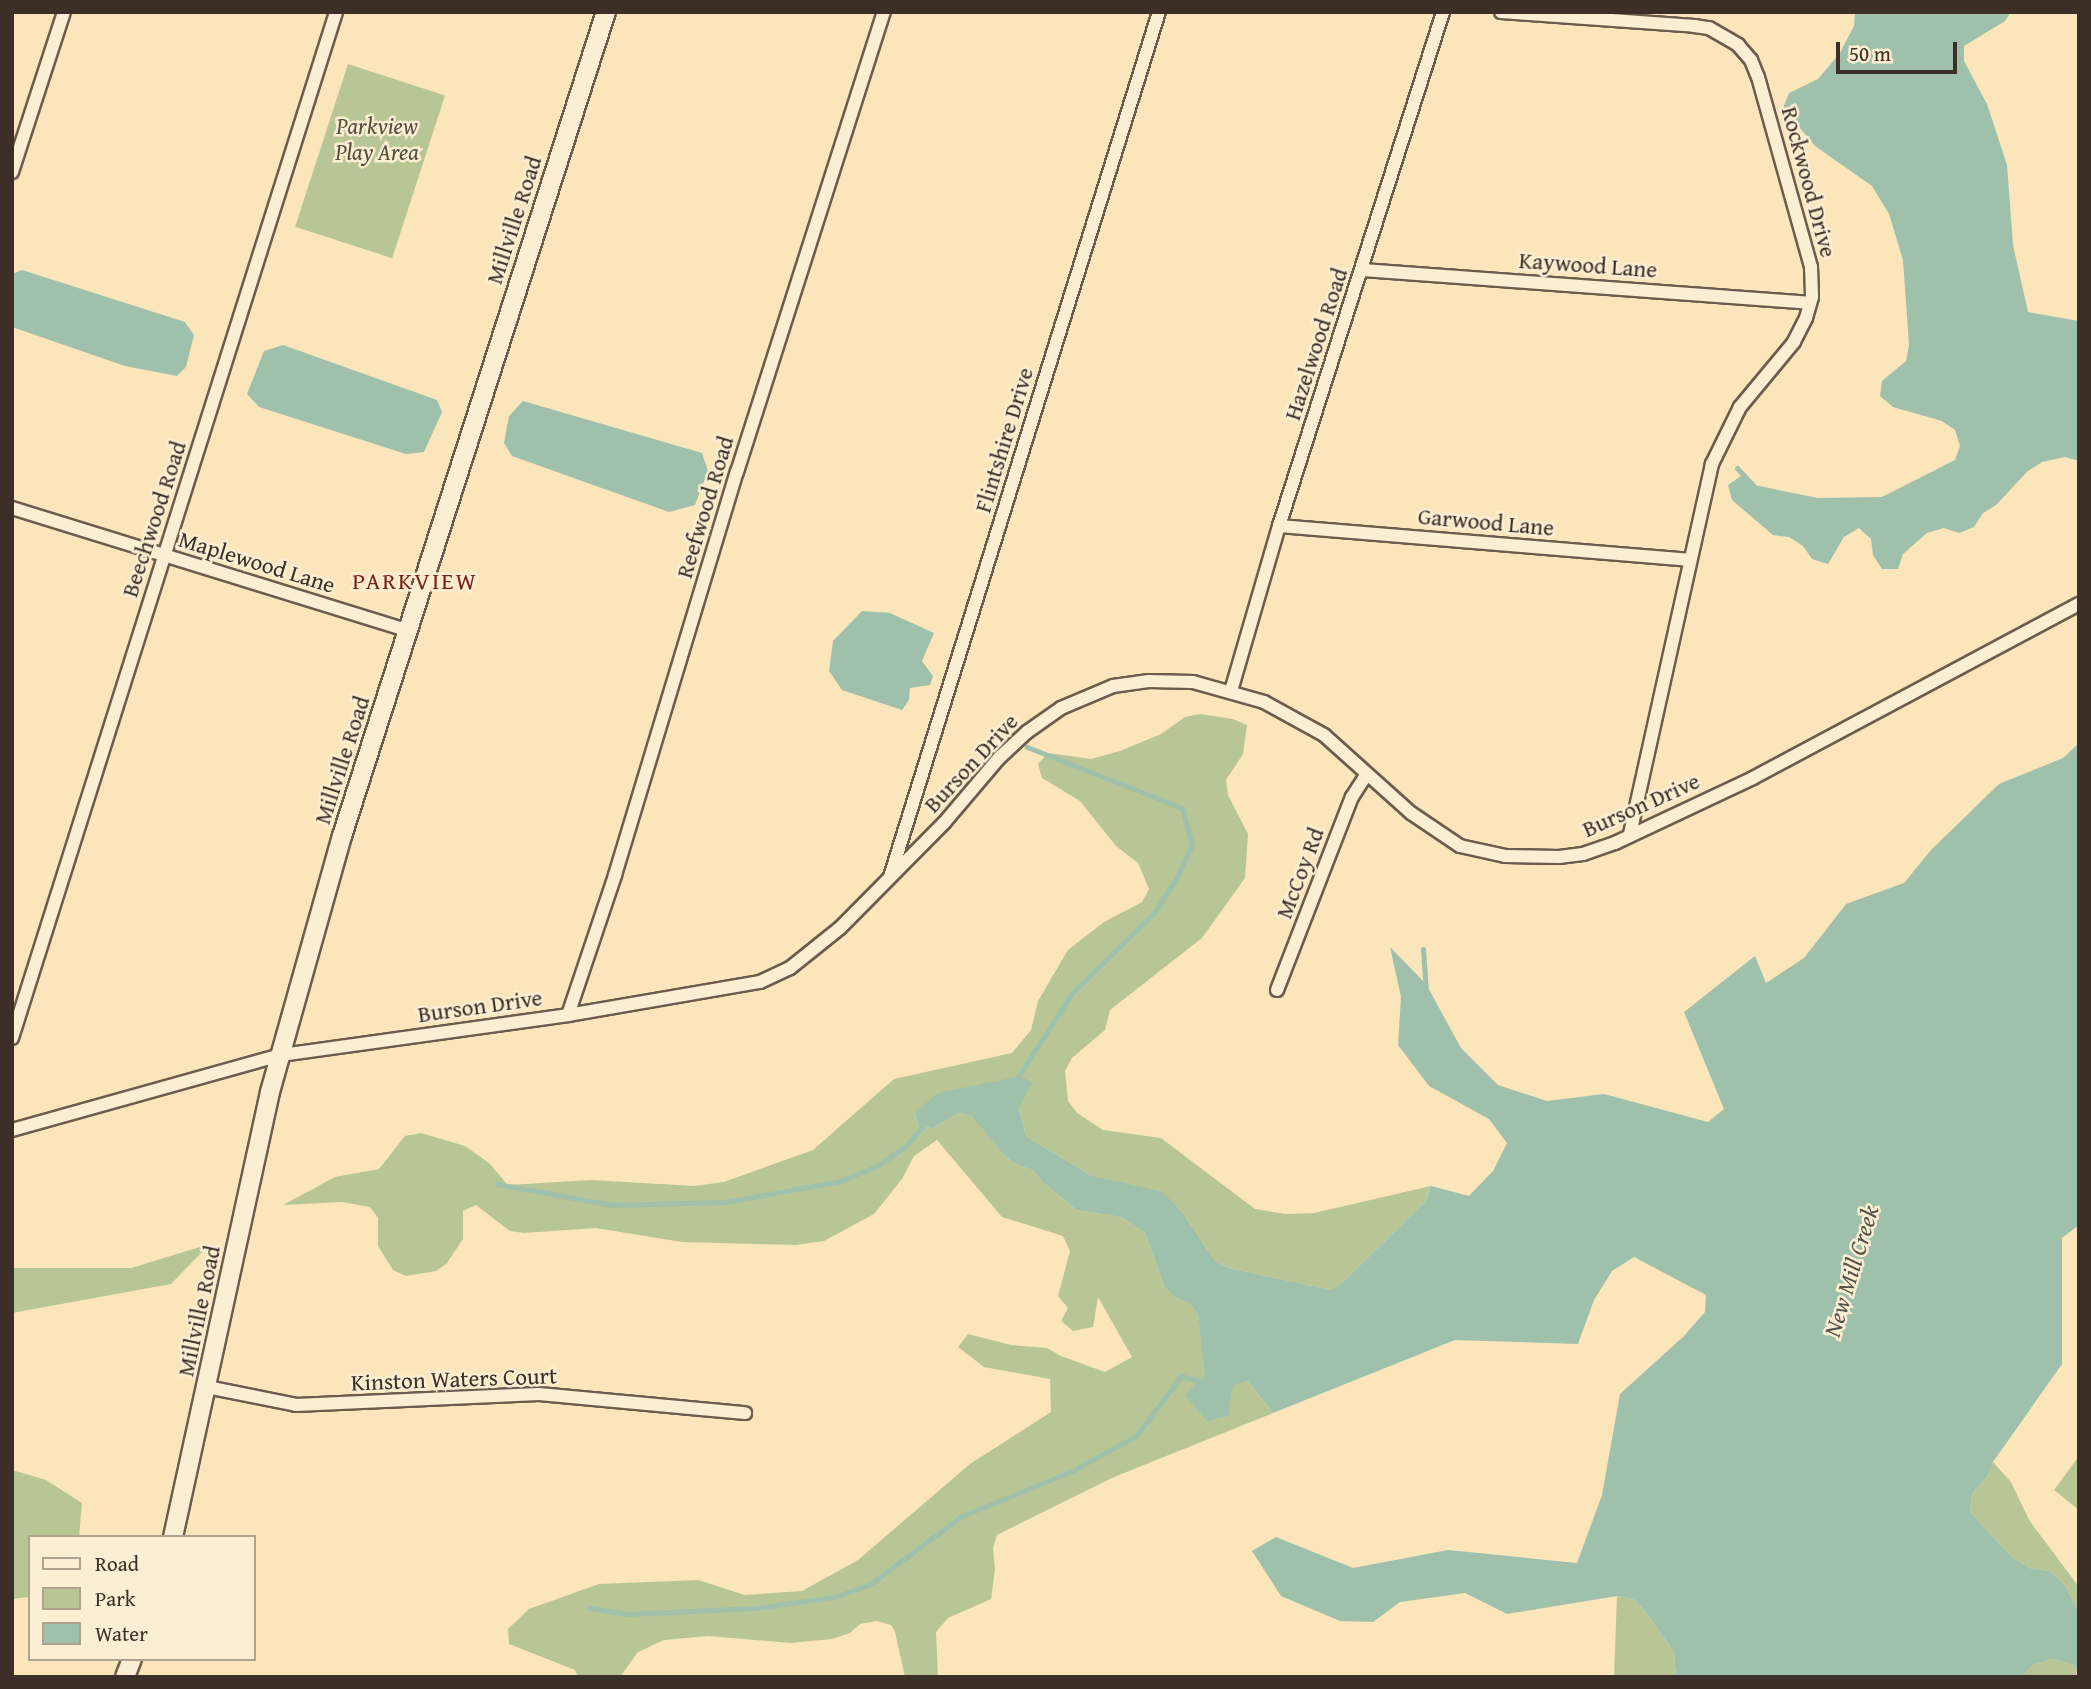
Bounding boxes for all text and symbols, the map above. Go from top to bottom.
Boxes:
scale bar [1839,28,1960,72]
text: 50 m [1849,38,1891,69]
street label: Rockwood Drive [1776,104,1842,260]
park label: Parkview Play Area [335,112,419,166]
street label: Millville Road [480,152,548,288]
street label: Kaywood Lane [1518,246,1658,284]
street label: Hazelwood Road [1278,264,1354,424]
street label: Flintshire Drive [969,364,1039,516]
street label: Reefwood Road [670,433,740,581]
street label: Beechwood Road [116,438,192,600]
street label: Garwood Lane [1417,502,1555,542]
street label: Maplewood Lane [176,525,338,599]
district label: PARKVIEW [353,567,477,595]
street label: Millville Road [308,692,376,828]
street label: Burson Drive [918,708,1024,818]
street label: Burson Drive [1578,767,1704,843]
street label: McCoy Rd [1270,824,1330,922]
street label: Burson Drive [416,984,544,1028]
water label: New Mill Creek [1817,1202,1885,1340]
street label: Millville Road [172,1243,226,1379]
street label: Kinston Waters Court [350,1362,558,1396]
legend [28,1535,256,1661]
text: Road [95,1548,139,1579]
text: Park [95,1583,136,1614]
text: Water [95,1618,148,1649]

